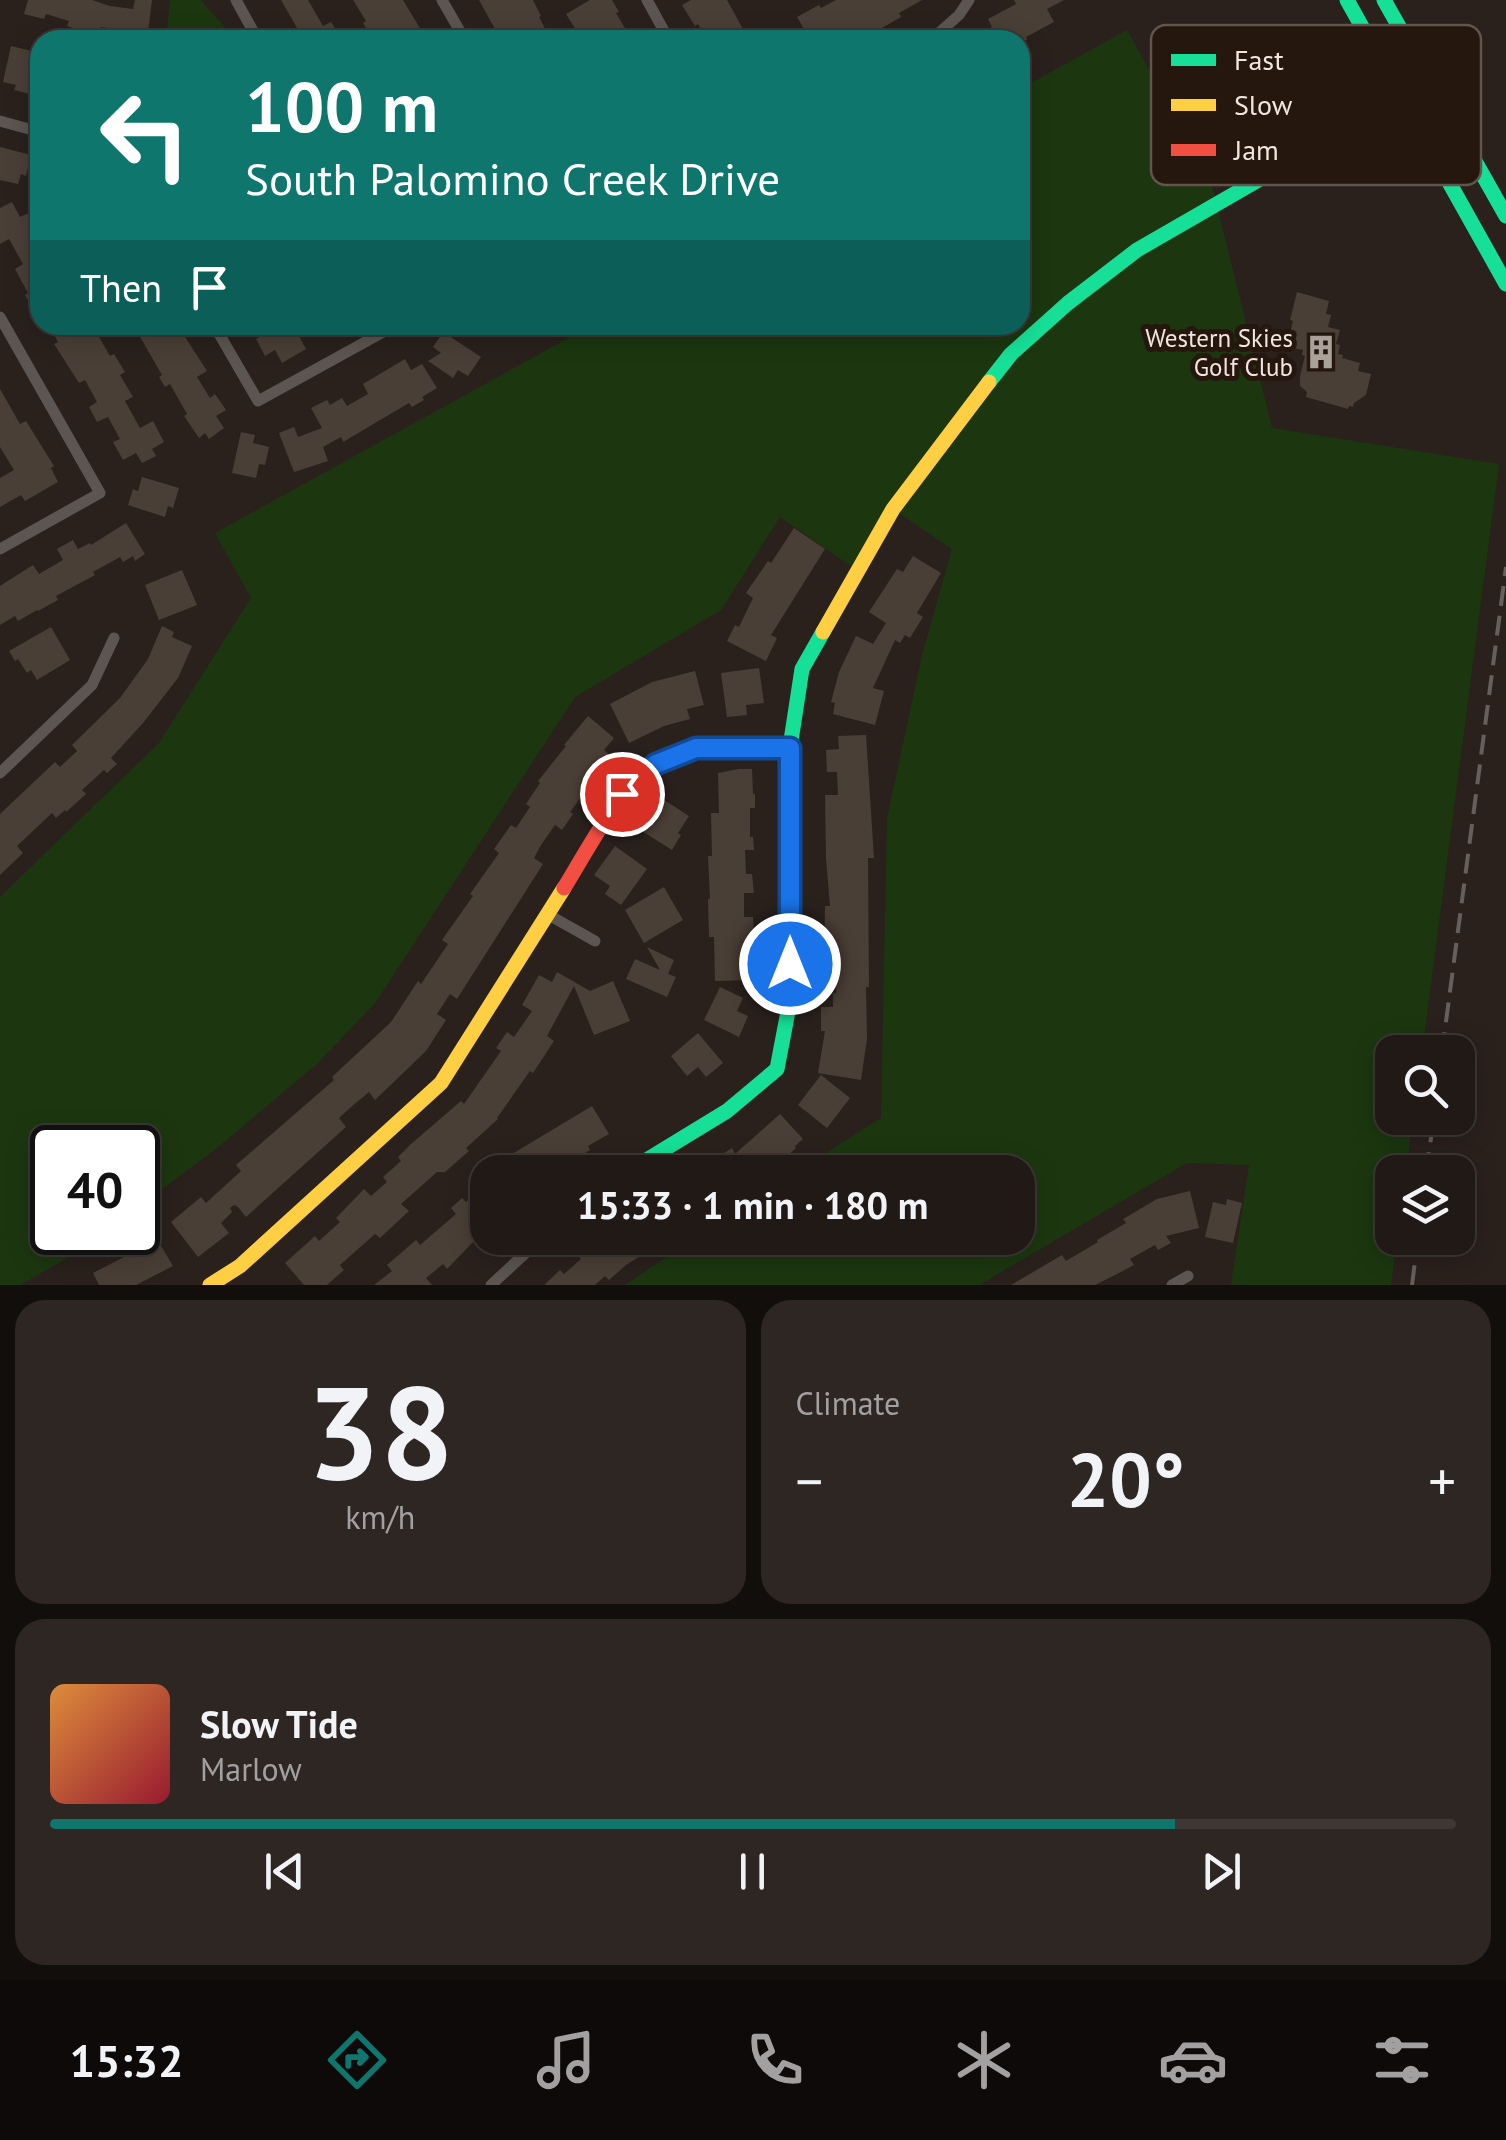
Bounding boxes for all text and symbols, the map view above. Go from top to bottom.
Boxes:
legend [1151,25,1481,185]
text: Fast [1234,41,1284,78]
text: 100 m [245,61,438,151]
icon: left [80,70,210,200]
text: Slow [1234,86,1293,123]
text: Jam [1233,131,1279,168]
text: South Palomino Creek Drive [245,149,780,207]
icon: arrive [182,260,237,315]
text: Then [80,263,162,312]
place label: Western Skies Golf Club [1145,322,1293,383]
building icon: Western Skies Golf Club [1302,333,1340,371]
pin [580,752,665,837]
icon: arrive [595,767,650,822]
position arrow [738,912,842,1016]
map controls [1375,1035,1475,1255]
button: search [1375,1035,1475,1135]
speed limit sign: 40 [30,1125,160,1255]
button: layers [1375,1155,1475,1255]
text: 15:33 · 1 min · 180 m [577,1180,928,1229]
text: 38 [307,1347,454,1515]
text: Climate [796,1382,900,1424]
text: 20° [1067,1431,1185,1528]
text: − [796,1445,823,1516]
text: + [1428,1445,1456,1516]
text: km/h [345,1496,415,1538]
text: Slow Tide [200,1699,358,1748]
text: Marlow [200,1748,302,1790]
icon: previous [257,1844,312,1899]
icon: pause [725,1844,780,1899]
icon: next [1194,1844,1249,1899]
icon: directions [322,2025,392,2095]
icon: music [531,2025,601,2095]
icon: phone [740,2025,810,2095]
icon: climate [949,2025,1019,2095]
icon: car [1158,2025,1228,2095]
icon: filters [1367,2025,1437,2095]
text: 15:32 [69,2031,184,2089]

